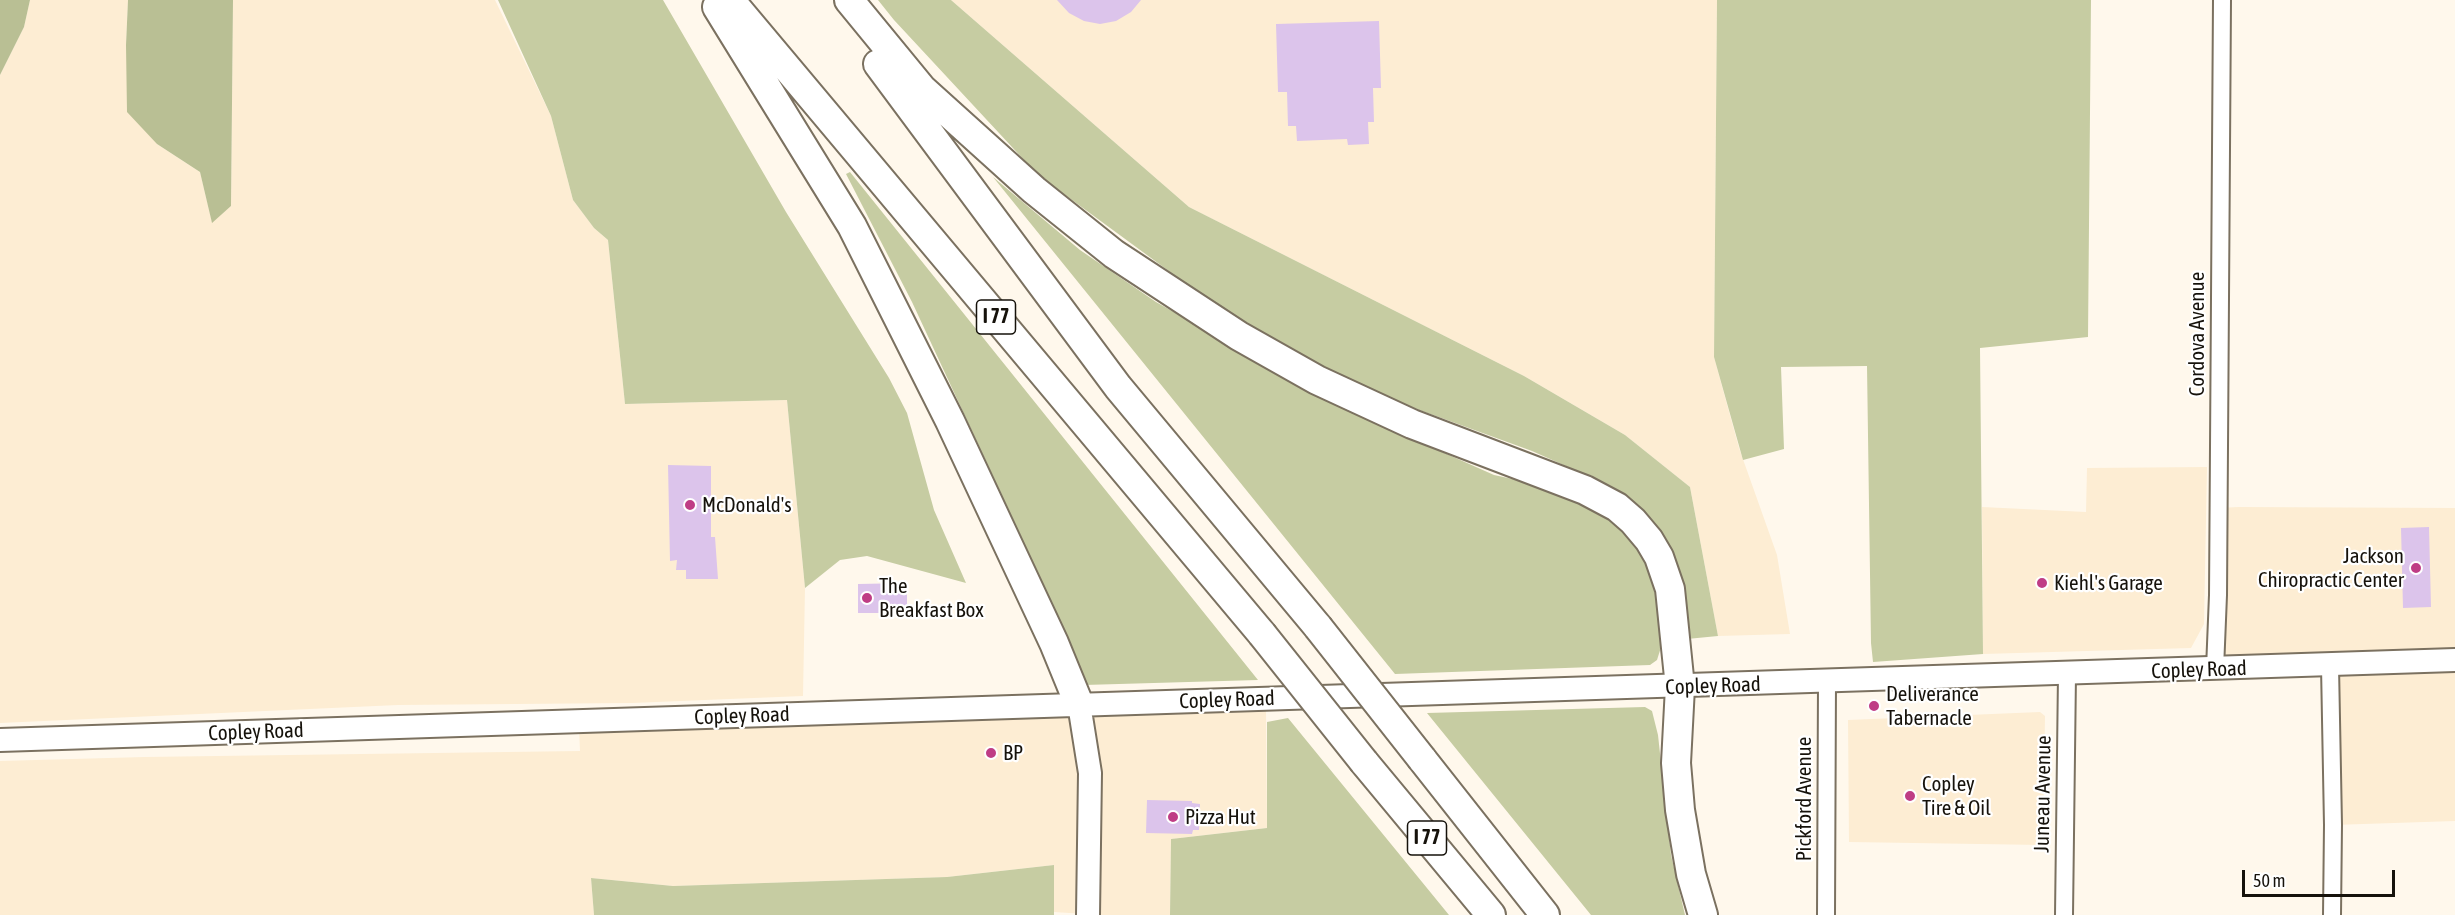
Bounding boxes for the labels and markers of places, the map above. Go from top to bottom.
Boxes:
place label: McDonald's [702,492,792,518]
marker: McDonald's [683,498,697,512]
place label: Jackson Chiropractic Center [2258,543,2404,593]
marker: Jackson Chiropractic Center [2409,561,2423,575]
place label: Kiehl's Garage [2054,570,2163,596]
place label: The Breakfast Box [879,573,984,623]
marker: Kiehl's Garage [2035,576,2049,590]
marker: The Breakfast Box [860,591,874,605]
place label: Deliverance Tabernacle [1886,681,1979,731]
marker: Deliverance Tabernacle [1867,699,1881,713]
place label: BP [1003,740,1023,766]
marker: BP [984,746,998,760]
place label: Copley Tire & Oil [1922,771,1991,821]
marker: Copley Tire & Oil [1903,789,1917,803]
place label: Pizza Hut [1185,804,1256,830]
marker: Pizza Hut [1166,810,1180,824]

